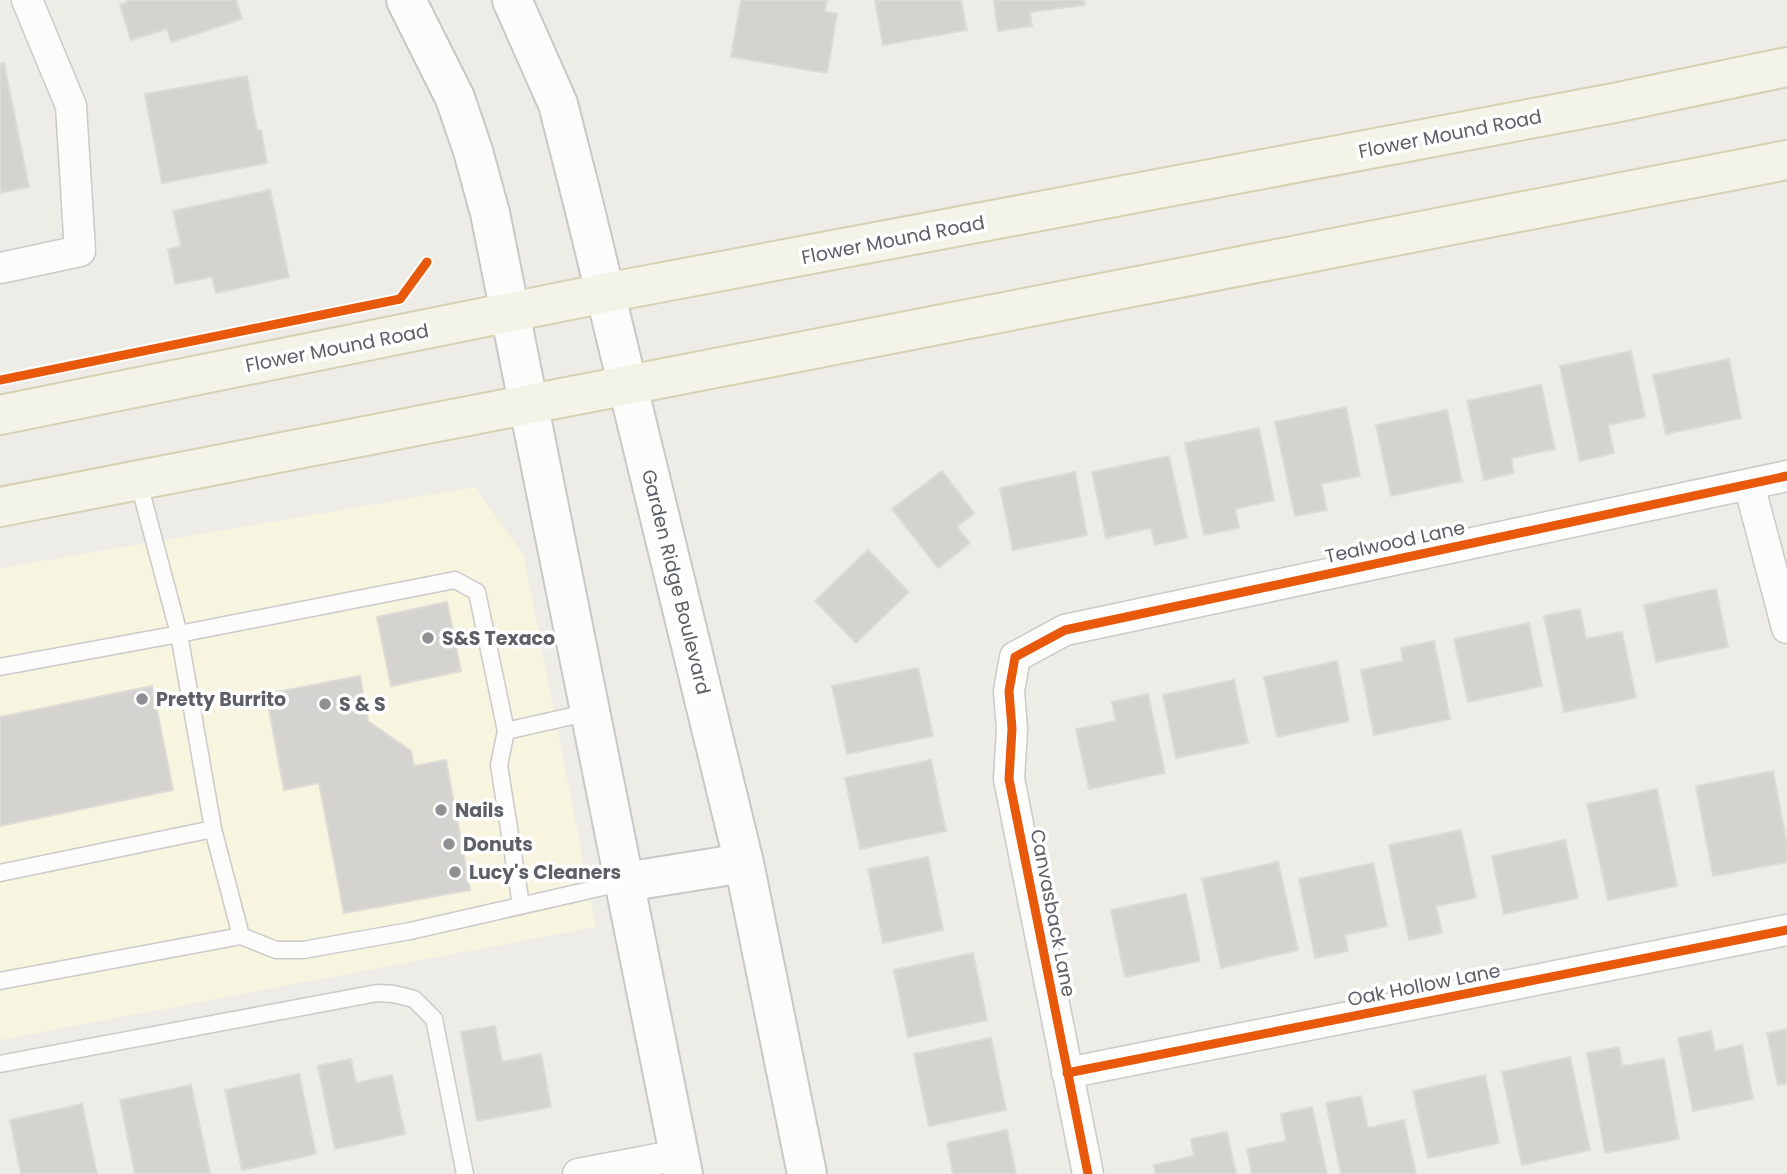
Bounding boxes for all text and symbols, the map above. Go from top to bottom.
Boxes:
street label: Flower Mound Road [1356,103,1544,165]
street label: Flower Mound Road [799,209,987,271]
street label: Flower Mound Road [243,317,431,379]
street label: Garden Ridge Boulevard [635,467,717,697]
street label: Tealwood Lane [1323,514,1467,570]
place label: S&S Texaco [442,625,555,652]
marker: S&S Texaco [420,630,436,646]
place label: Pretty Burrito [156,686,286,713]
marker: Pretty Burrito [134,691,150,707]
place label: S & S [339,691,386,718]
marker: S & S [317,696,333,712]
place label: Nails [455,797,504,824]
marker: Nails [433,802,449,818]
street label: Canvasback Lane [1024,827,1082,999]
place label: Donuts [463,831,533,858]
marker: Donuts [441,836,457,852]
place label: Lucy's Cleaners [469,859,621,886]
marker: Lucy's Cleaners [447,864,463,880]
street label: Oak Hollow Lane [1345,957,1503,1013]

